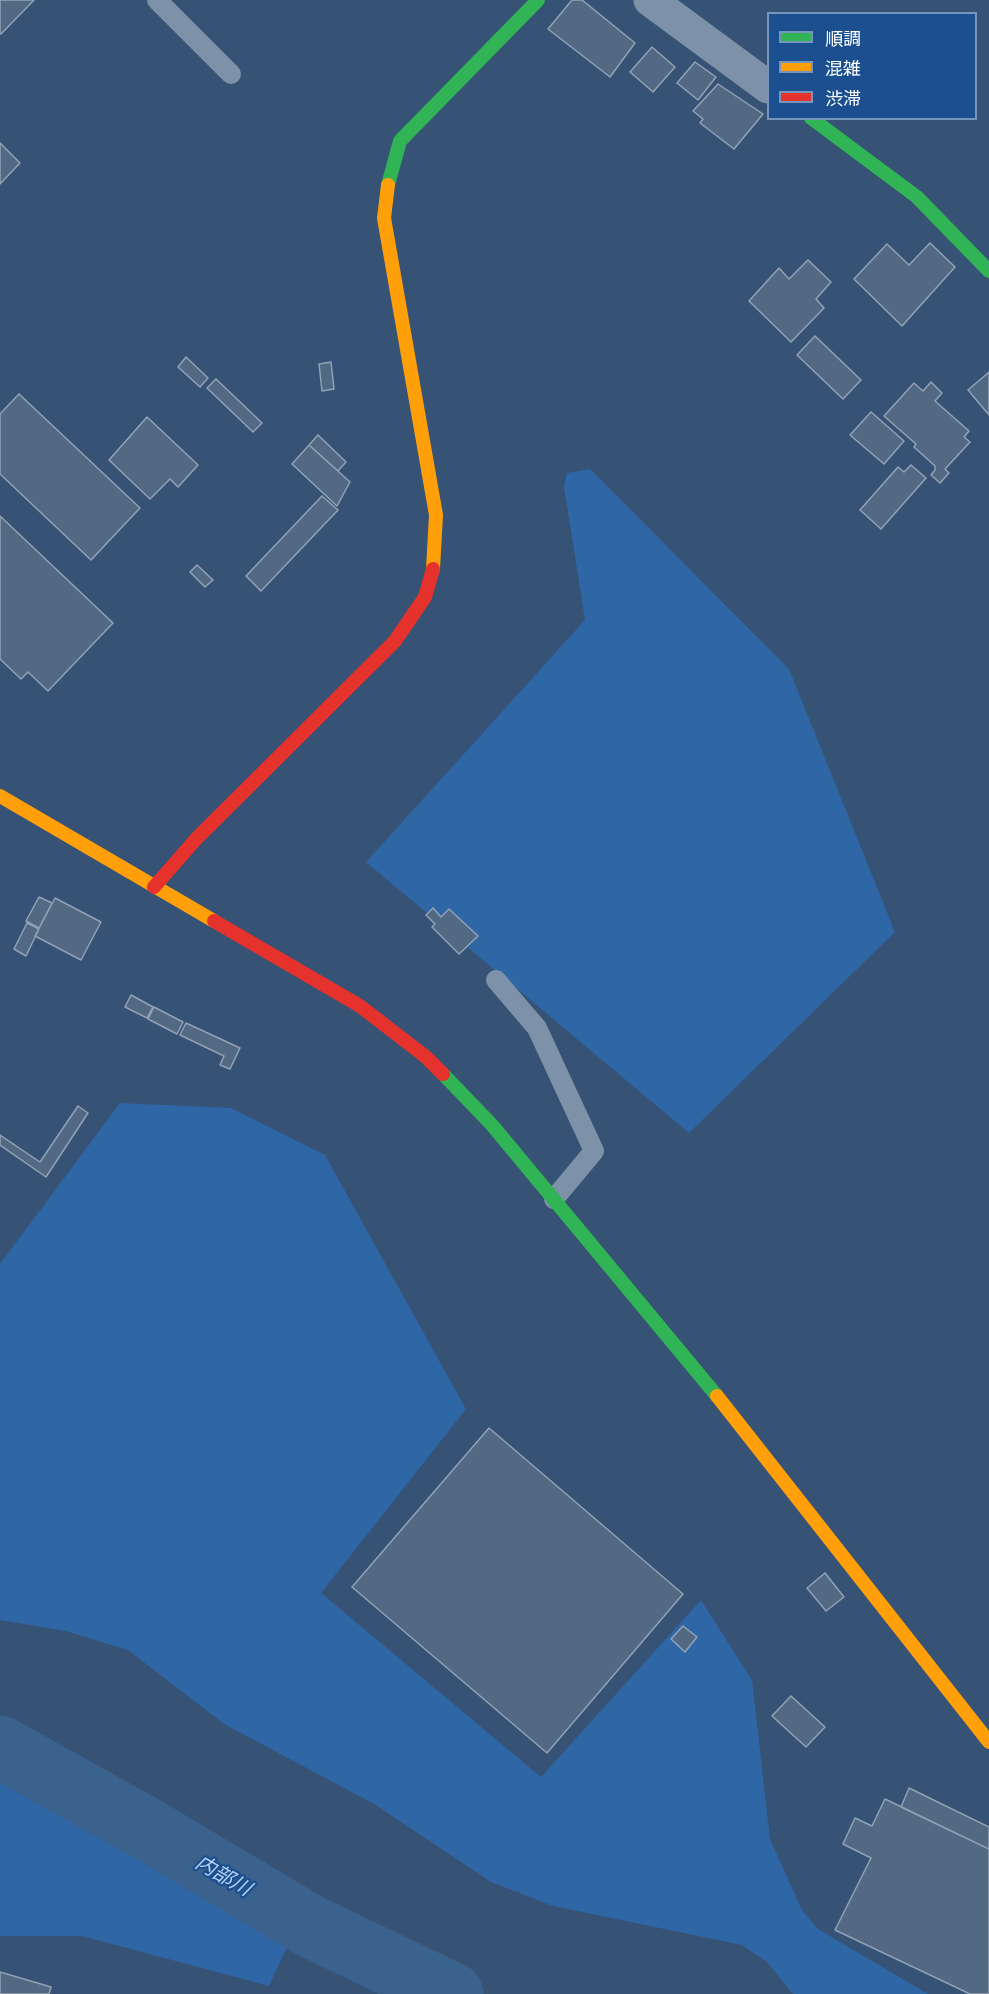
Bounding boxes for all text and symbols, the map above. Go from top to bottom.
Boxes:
legend [767,12,977,120]
text: 順調 [825,31,861,49]
text: 混雑 [825,61,861,79]
text: 渋滞 [825,91,861,109]
water label: 内部川 [191,1851,255,1901]

